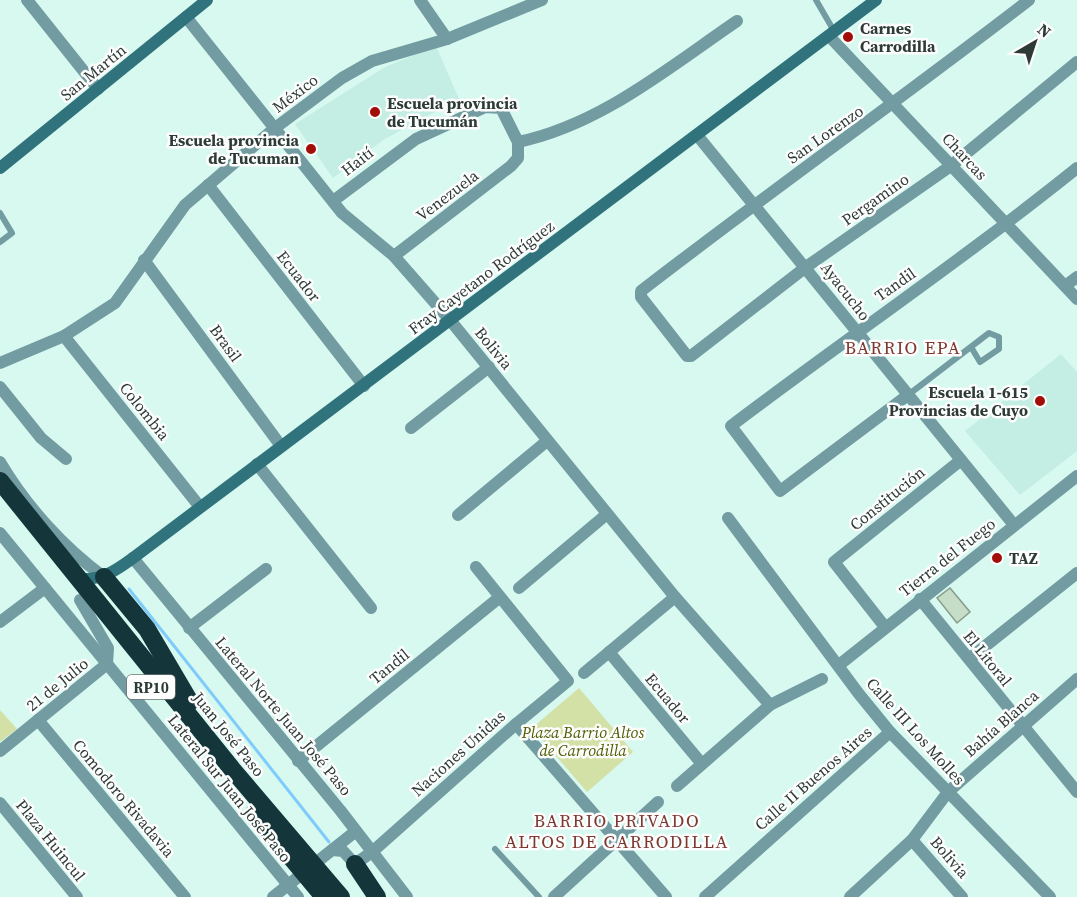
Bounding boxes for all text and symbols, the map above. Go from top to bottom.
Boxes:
north arrow [1005,12,1065,72]
place label: Carnes Carrodilla [860,17,936,57]
text: N [1033,18,1056,43]
marker: Carnes Carrodilla [841,30,855,44]
street label: San Martín [56,39,131,105]
street label: México [268,68,323,117]
place label: Escuela provincia de Tucumán [387,92,518,132]
street label: San Lorenzo [782,99,868,168]
marker: Escuela provincia de Tucumán [368,105,382,119]
street label: Charcas [937,128,993,184]
place label: Escuela provincia de Tucuman [168,129,299,169]
street label: Haití [336,141,378,180]
marker: Escuela provincia de Tucuman [304,142,318,156]
street label: Venezuela [411,164,483,226]
street label: Pergamino [837,168,913,230]
street label: Fray Cayetano Rodríguez [403,215,559,339]
street label: Ecuador [272,246,326,306]
street label: Ayacucho [816,257,876,325]
street label: Tandil [870,262,920,306]
street label: Brasil [205,320,247,366]
street label: Bolivia [470,322,518,375]
district label: BARRIO EPA [845,335,961,360]
street label: Colombia [115,377,176,445]
place label: Escuela 1-615 Provincias de Cuyo [889,381,1028,421]
marker: Escuela 1-615 Provincias de Cuyo [1033,394,1047,408]
street label: Constitución [845,461,929,535]
street label: Tierra del Fuego [894,512,1000,602]
place label: TAZ [1009,547,1038,569]
marker: TAZ [990,551,1004,565]
street label: El Litoral [959,625,1017,691]
street label: Lateral Norte Juan José Paso [212,633,356,799]
street label: Tandil [364,643,414,689]
street label: 21 de Julio [21,652,93,716]
street label: Ecuador [640,668,696,728]
street label: Calle III Los Molles [862,673,970,790]
road number: RP10 [127,675,175,699]
street label: Bahía Blanca [959,684,1044,762]
street label: Juan José Paso [189,688,269,780]
street label: Naciones Unidas [406,705,510,801]
street label: Lateral Sur Juan José Paso [163,709,297,867]
park label: Plaza Barrio Altos de Carrodilla [521,721,644,761]
street label: Calle II Buenos Aires [750,721,876,835]
street label: Comodoro Rivadavia [68,734,180,862]
street label: Plaza Huincul [11,794,91,886]
district label: BARRIO PRIVADO ALTOS DE CARRODILLA [505,808,729,854]
street label: Bolivia [926,831,975,883]

